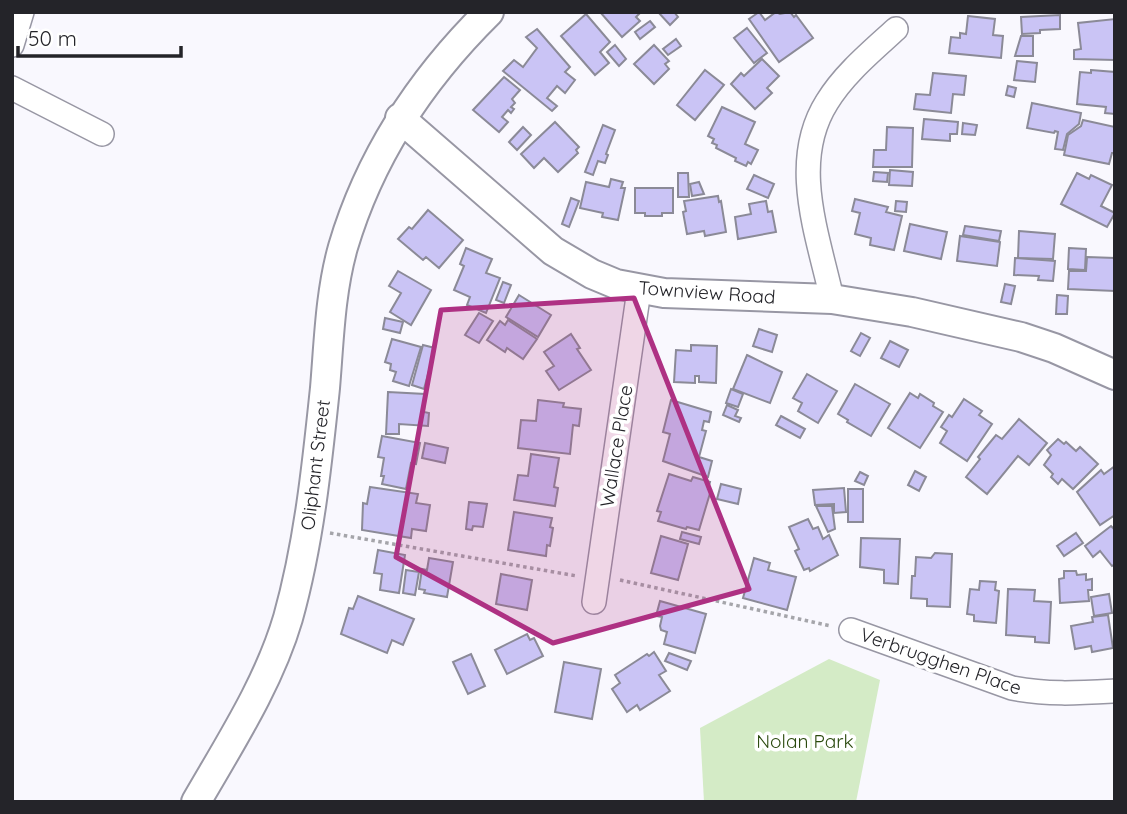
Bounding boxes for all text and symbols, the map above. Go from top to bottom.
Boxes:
scale bar [18,14,180,58]
text: 50 m [28,25,77,51]
street label: Townview Road [638,275,776,309]
street label: Wallace Place [594,383,638,509]
street label: Oliphant Street [295,398,335,532]
street label: Verbrugghen Place [857,622,1025,700]
park label: Nolan Park [756,729,854,753]

